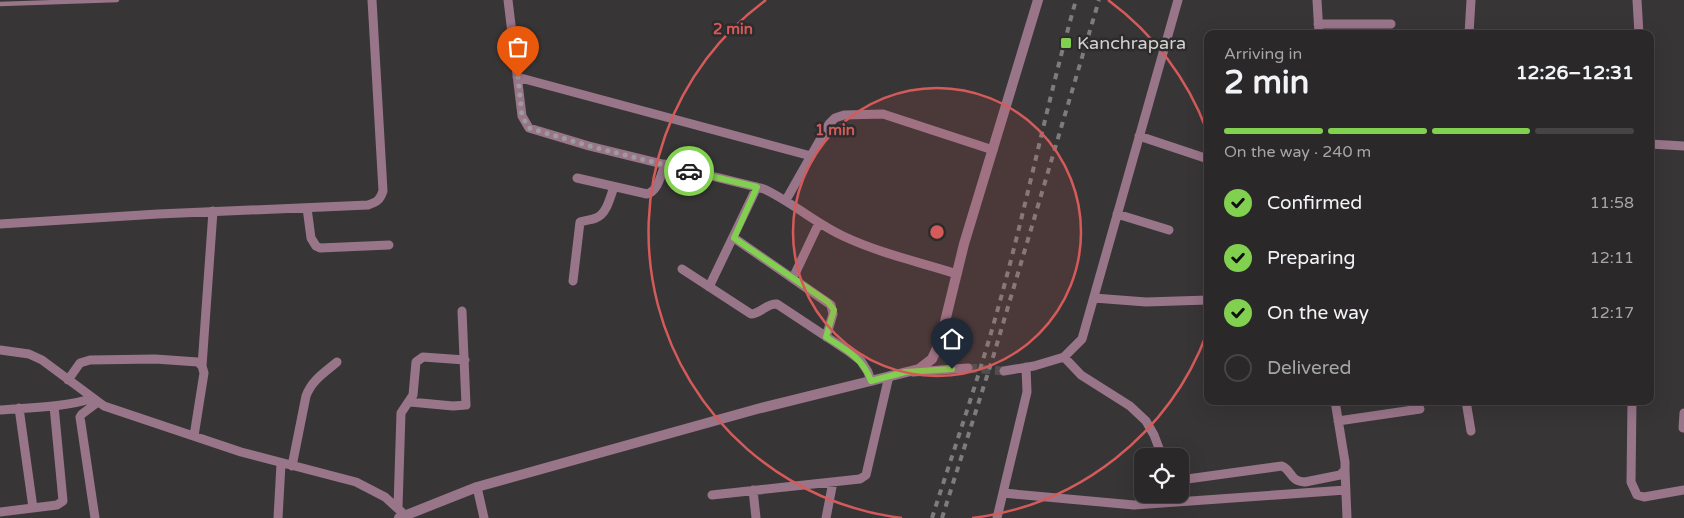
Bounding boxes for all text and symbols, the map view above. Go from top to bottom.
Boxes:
text: 2 min [713,20,753,38]
pin [497,26,539,77]
place label: Kanchrapara [1077,32,1186,54]
icon: bag [504,33,532,61]
marker: Kanchrapara [1059,36,1073,50]
text: Arriving in [1224,44,1302,64]
text: 12:26–12:31 [1516,62,1634,84]
text: 2 min [1224,64,1309,102]
text: 1 min [815,121,855,139]
text: On the way · 240 m [1224,142,1371,162]
courier [664,146,714,196]
icon: car [675,157,703,185]
icon: check [1224,189,1252,217]
text: Confirmed [1267,192,1362,214]
text: 11:58 [1590,193,1634,213]
centre of rings [928,223,946,241]
icon: check [1224,244,1252,272]
text: Preparing [1267,247,1356,269]
text: 12:11 [1590,248,1634,268]
icon: check [1224,299,1252,327]
text: On the way [1267,302,1369,324]
text: 12:17 [1590,303,1634,323]
pin [931,318,973,369]
icon: home [938,325,966,353]
text: Delivered [1267,357,1352,379]
map controls [1134,448,1189,503]
button: locate [1134,448,1189,503]

